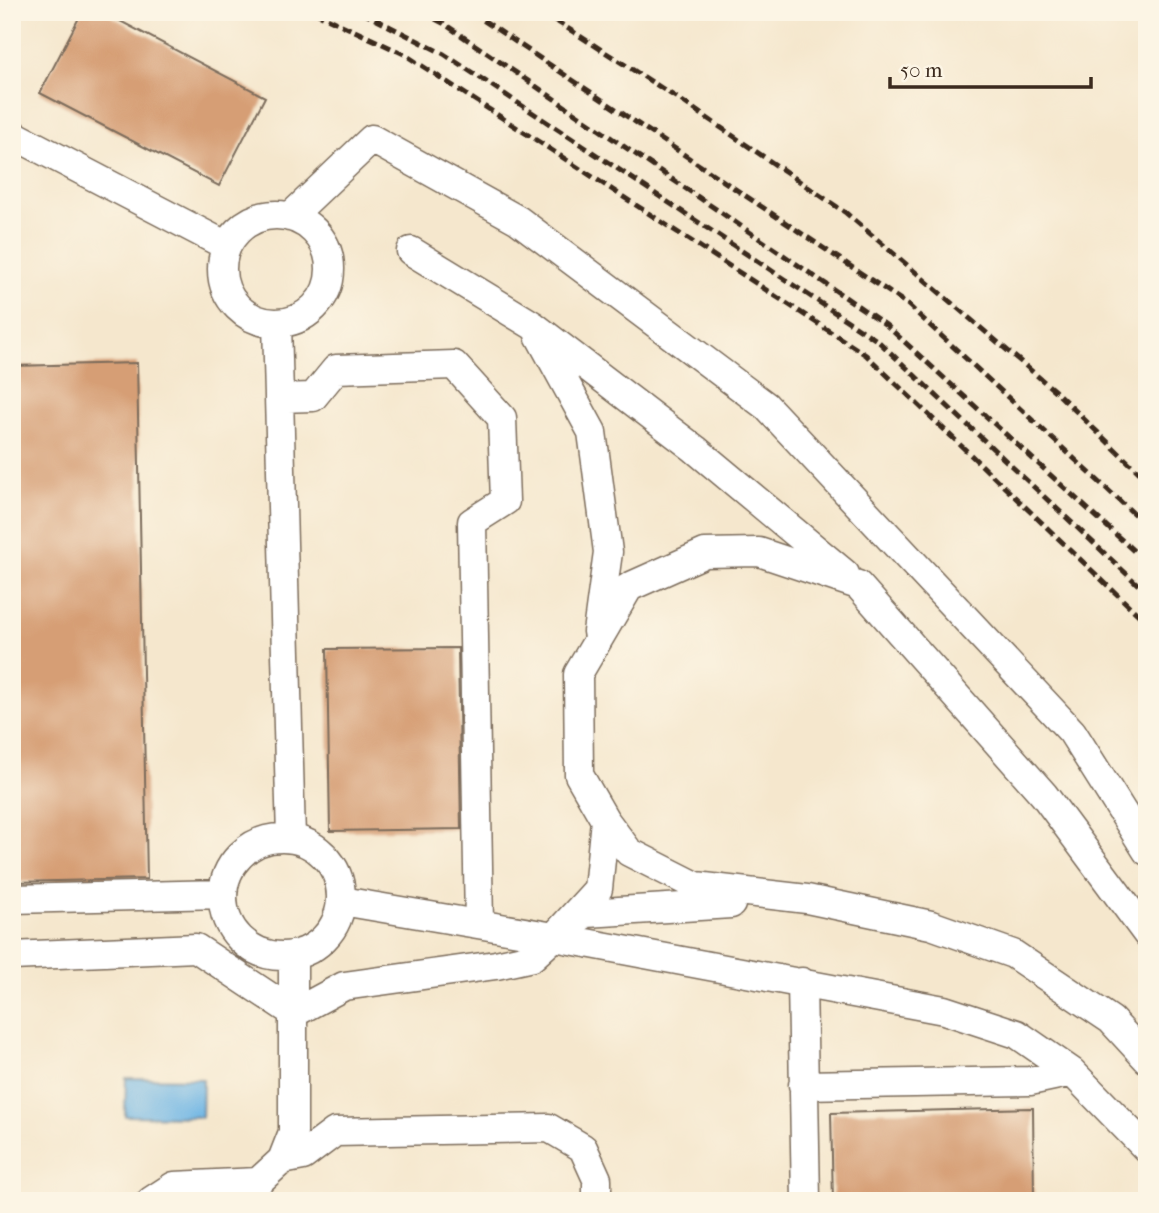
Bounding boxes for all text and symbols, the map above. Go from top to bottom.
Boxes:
scale bar [890,46,1091,90]
text: 50 m [900,58,943,82]

